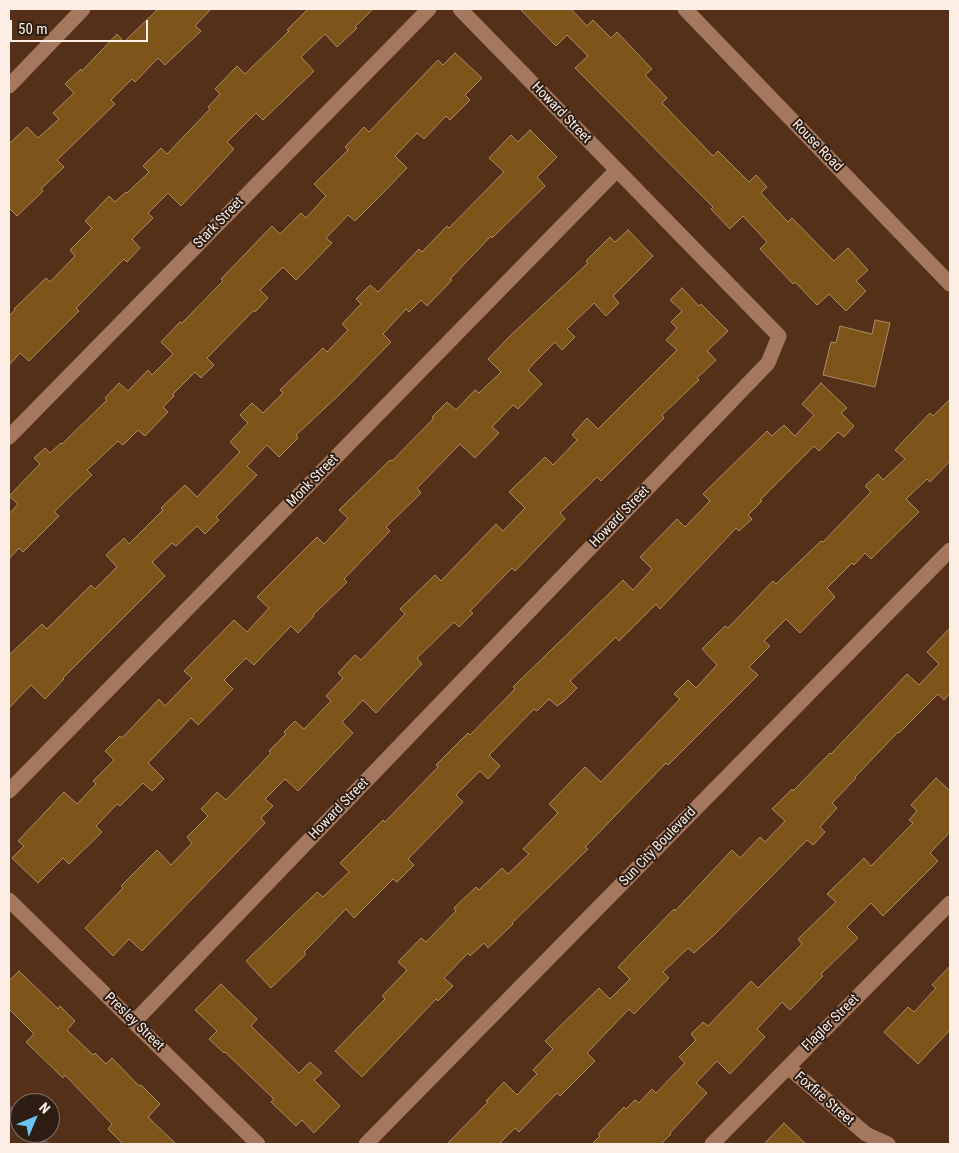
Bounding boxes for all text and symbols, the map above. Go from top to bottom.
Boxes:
scale bar [12,10,150,42]
text: 50 m [18,20,48,38]
street label: Howard Street [528,79,594,147]
street label: Rouse Road [788,117,846,175]
street label: Stark Street [190,194,248,252]
street label: Monk Street [284,451,342,511]
street label: Howard Street [587,483,653,551]
street label: Howard Street [306,775,372,843]
street label: Sun City Boulevard [616,804,700,890]
street label: Presley Street [101,989,167,1055]
street label: Flagler Street [799,991,863,1055]
street label: Foxfire Street [791,1069,857,1129]
north arrow [10,1093,60,1143]
text: N [36,1099,54,1117]

